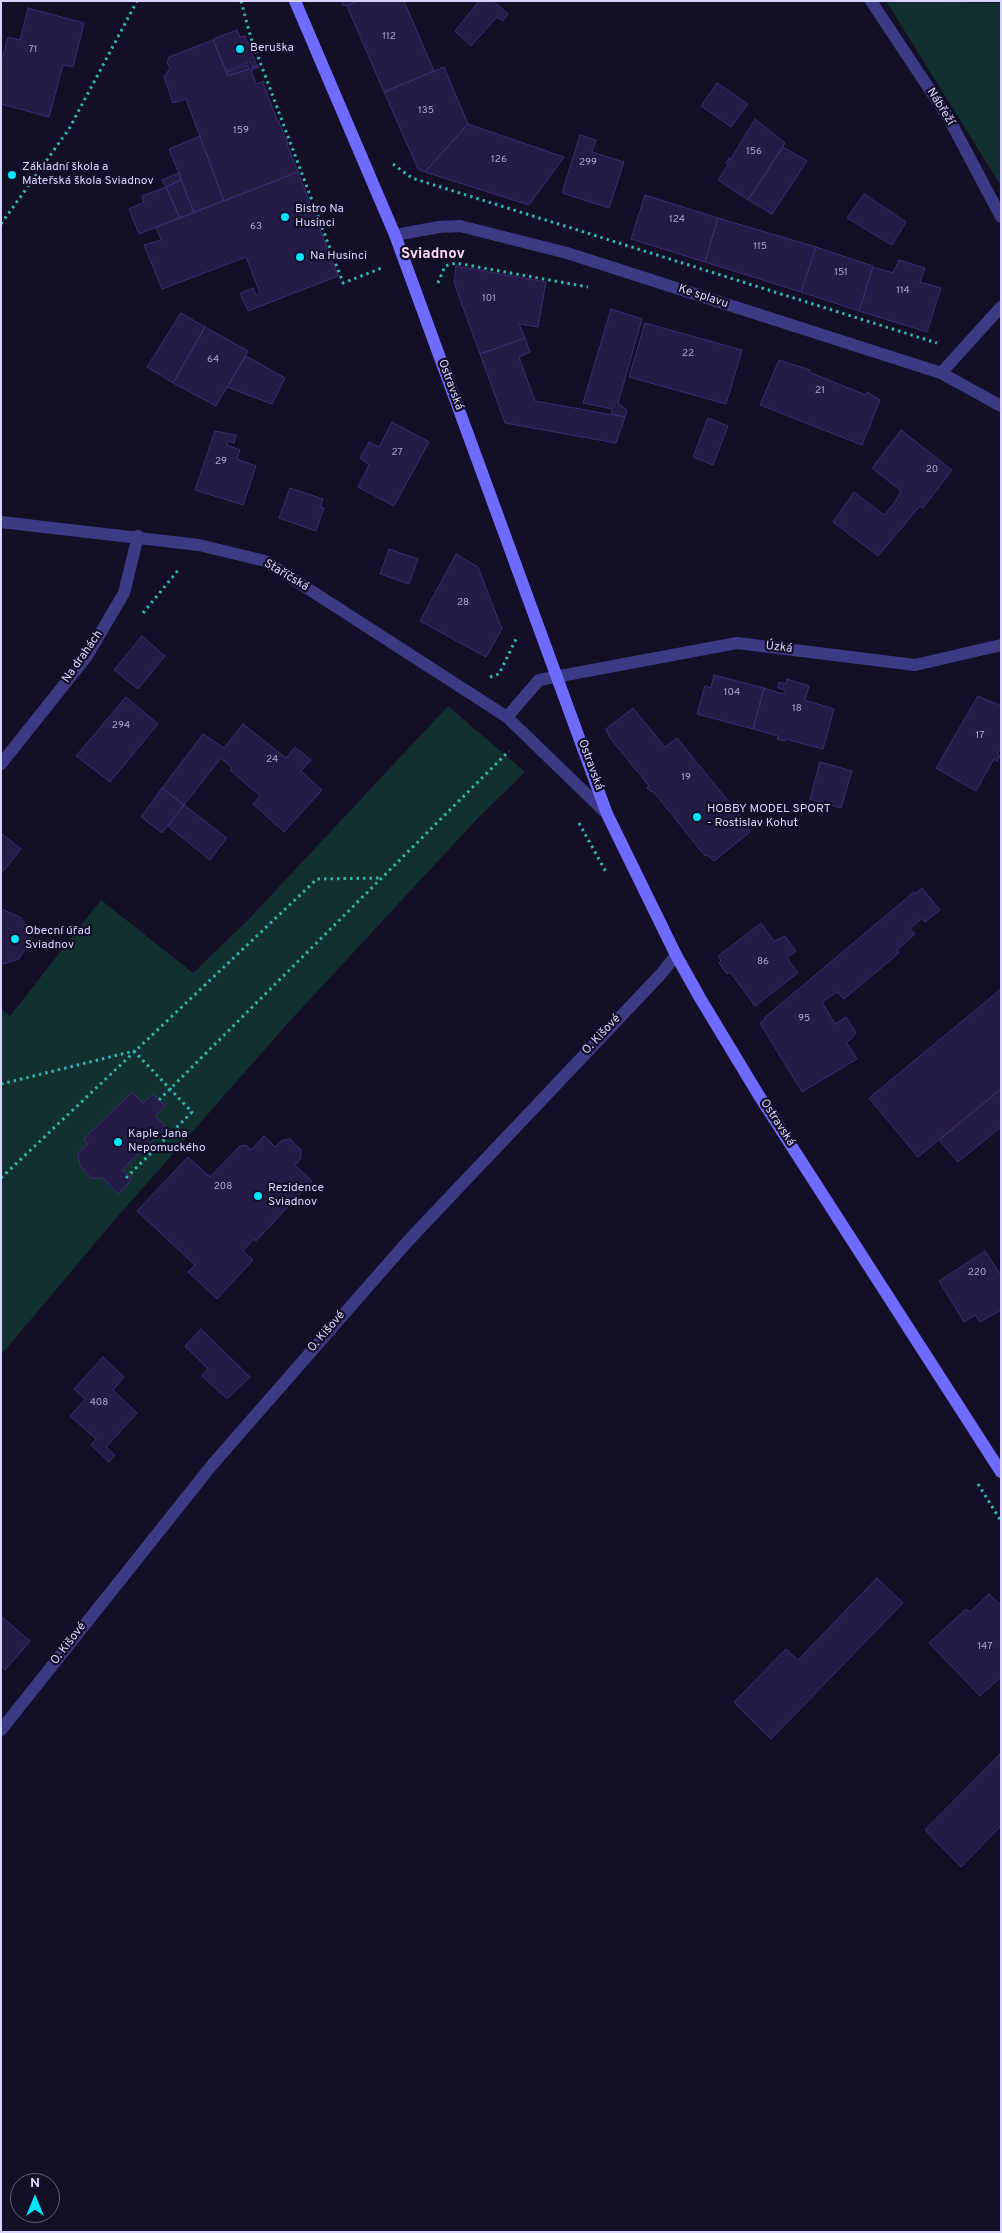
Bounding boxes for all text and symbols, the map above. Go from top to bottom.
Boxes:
house number: 112 [382,31,396,43]
place label: Beruška [250,42,294,56]
marker: Beruška [234,43,246,55]
house number: 71 [28,44,38,56]
street label: Nábřeží [923,86,957,128]
house number: 135 [418,105,434,117]
house number: 159 [233,125,249,137]
house number: 156 [746,146,762,158]
house number: 126 [491,154,507,166]
house number: 299 [579,157,597,169]
place label: Základní škola a Mateřská škola Sviadnov [22,161,154,189]
marker: Základní škola a Mateřská škola Sviadnov [6,169,18,181]
place label: Bistro Na Husinci [295,203,344,231]
marker: Bistro Na Husinci [279,211,291,223]
house number: 124 [669,214,685,226]
house number: 63 [250,221,262,233]
house number: 115 [753,241,767,253]
district label: Sviadnov [401,246,465,264]
place label: Na Husinci [310,250,367,264]
marker: Na Husinci [294,251,306,263]
house number: 151 [834,267,848,279]
street label: Ke splavu [676,282,730,312]
house number: 114 [896,285,910,297]
house number: 101 [482,293,496,305]
house number: 22 [682,348,694,360]
house number: 64 [207,354,219,366]
street label: Ostravská [434,358,466,412]
house number: 21 [815,385,825,397]
house number: 27 [391,447,403,459]
house number: 29 [215,456,227,468]
house number: 20 [926,464,938,476]
street label: Staříčská [261,557,311,595]
house number: 28 [457,597,469,609]
street label: Na drahách [60,628,106,686]
street label: Úzká [765,639,793,657]
house number: 104 [724,687,740,699]
house number: 18 [792,703,802,715]
house number: 294 [112,720,130,732]
house number: 17 [976,730,984,742]
street label: Ostravská [574,738,606,792]
house number: 24 [266,754,278,766]
house number: 19 [681,772,691,784]
place label: HOBBY MODEL SPORT - Rostislav Kohut [707,803,831,831]
marker: HOBBY MODEL SPORT - Rostislav Kohut [691,811,703,823]
place label: Obecní úřad Sviadnov [25,925,91,953]
marker: Obecní úřad Sviadnov [9,933,21,945]
house number: 86 [757,956,769,968]
street label: O. Kišové [580,1012,624,1058]
house number: 95 [798,1013,810,1025]
street label: Ostravská [757,1097,797,1149]
place label: Kaple Jana Nepomuckého [128,1128,206,1156]
marker: Kaple Jana Nepomuckého [112,1136,124,1148]
house number: 208 [214,1181,232,1193]
place label: Rezidence Sviadnov [268,1182,324,1210]
marker: Rezidence Sviadnov [252,1190,264,1202]
house number: 220 [968,1267,986,1279]
street label: O. Kišové [305,1309,349,1355]
house number: 408 [90,1397,108,1409]
street label: O. Kišové [48,1620,90,1668]
house number: 147 [978,1641,992,1653]
north arrow [10,2173,60,2223]
text: N [30,2175,40,2192]

